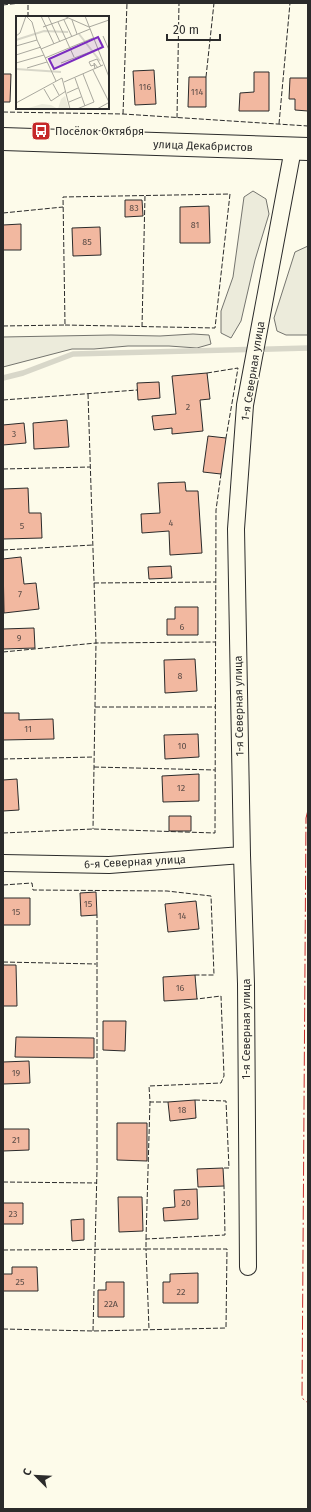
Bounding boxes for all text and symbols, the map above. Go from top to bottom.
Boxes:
inset map [16,16,109,109]
scale bar [167,16,220,42]
text: 20 m [173,23,199,37]
house number: 116 [139,82,151,92]
house number: 114 [191,87,203,97]
bus stop icon: Посёлок Октября [30,120,52,142]
place label: Посёлок Октября [55,125,144,138]
street label: улица Декабристов [153,138,253,154]
house number: 83 [129,203,139,213]
house number: 81 [191,220,199,230]
house number: 85 [82,237,92,247]
street label: 1-я Северная улица [239,320,267,422]
house number: 2 [186,402,190,412]
house number: 3 [12,429,16,439]
house number: 4 [169,518,174,528]
house number: 5 [20,521,25,531]
house number: 7 [18,589,22,599]
house number: 6 [180,622,185,632]
house number: 9 [17,633,22,643]
street label: 1-я Северная улица [232,656,246,756]
house number: 8 [178,671,183,681]
house number: 11 [24,724,32,734]
house number: 10 [178,741,186,751]
house number: 12 [177,783,185,793]
street label: 6-я Северная улица [84,853,186,871]
house number: 15 [84,899,93,909]
house number: 15 [12,907,21,917]
house number: 14 [178,911,187,921]
street label: 1-я Северная улица [240,979,253,1079]
house number: 16 [176,983,185,993]
house number: 19 [12,1068,21,1078]
house number: 18 [178,1105,186,1115]
house number: 21 [12,1135,20,1145]
house number: 20 [181,1198,191,1208]
house number: 23 [9,1209,17,1219]
house number: 25 [16,1277,25,1287]
house number: 22 [177,1287,185,1297]
house number: 22А [104,1299,119,1309]
north arrow [16,1456,56,1496]
text: С [20,1466,35,1478]

